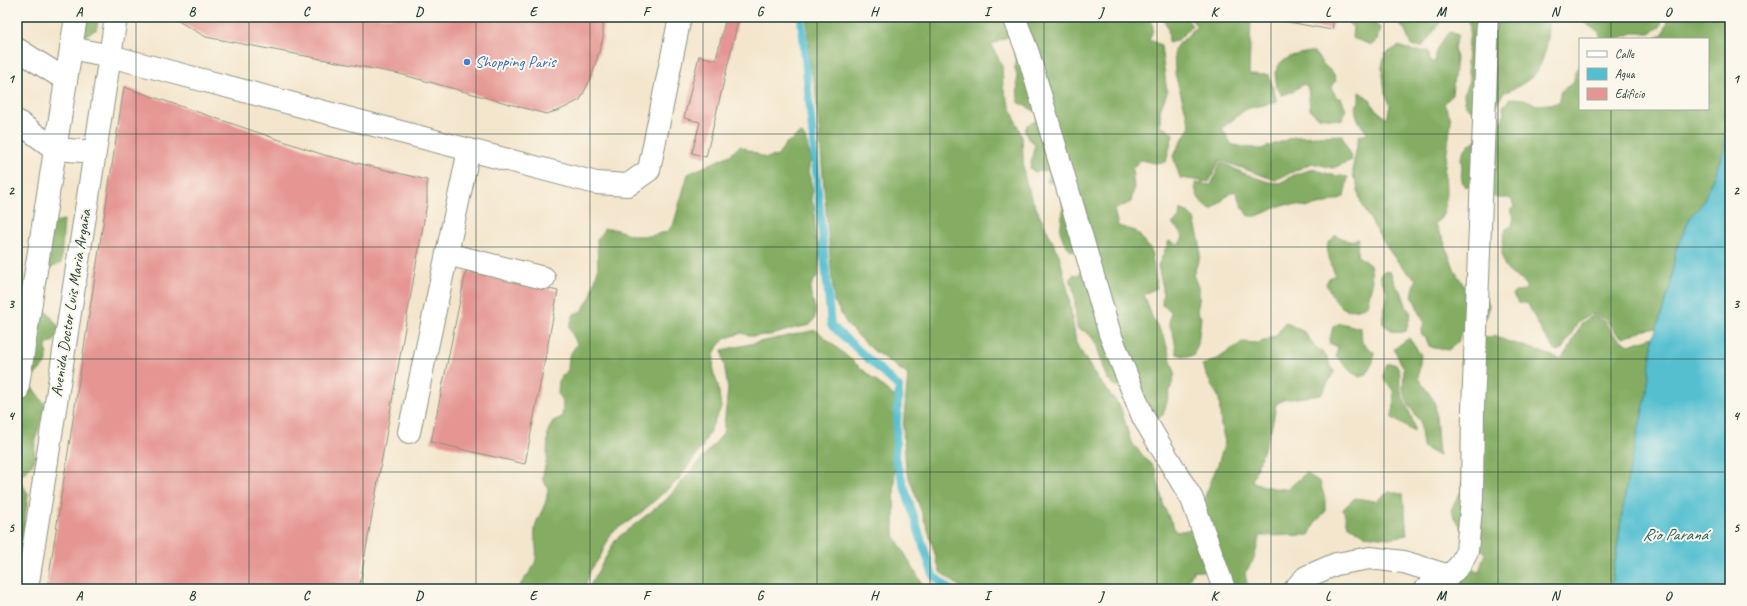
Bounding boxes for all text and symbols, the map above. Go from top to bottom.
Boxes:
text: A [76,4,84,20]
text: B [189,4,197,20]
text: C [303,4,311,20]
text: D [415,4,424,20]
text: E [530,4,539,20]
text: F [643,4,652,20]
text: G [757,4,765,20]
text: H [870,4,880,20]
text: I [984,4,993,20]
text: J [1098,4,1105,20]
text: K [1211,4,1221,20]
text: L [1325,4,1332,20]
text: M [1436,4,1447,20]
text: N [1551,4,1562,20]
text: O [1665,4,1674,20]
legend [1579,38,1709,110]
text: Calle [1615,46,1635,62]
place label: Shopping Paris [475,52,557,72]
marker: Shopping Paris [462,57,472,67]
text: Agua [1615,66,1636,82]
text: 1 [8,71,16,87]
text: 1 [1733,71,1741,87]
text: Edificio [1615,86,1645,102]
text: 2 [8,183,15,199]
text: 2 [1733,183,1740,199]
street label: Avenida Doctor Luis Maria Argaña [46,207,96,398]
text: 3 [8,296,15,312]
text: 3 [1733,296,1740,312]
text: 4 [8,408,16,424]
text: 4 [1733,408,1741,424]
text: 5 [8,520,15,536]
text: 5 [1733,520,1740,536]
water label: Rio Paraná [1642,524,1712,545]
text: A [76,588,84,604]
text: B [189,588,197,604]
text: C [303,588,311,604]
text: D [415,588,424,604]
text: E [530,588,539,604]
text: F [643,588,652,604]
text: G [757,588,765,604]
text: H [870,588,880,604]
text: I [984,588,993,604]
text: J [1098,588,1105,604]
text: K [1211,588,1221,604]
text: L [1325,588,1332,604]
text: M [1436,588,1447,604]
text: N [1551,588,1562,604]
text: O [1665,588,1674,604]

